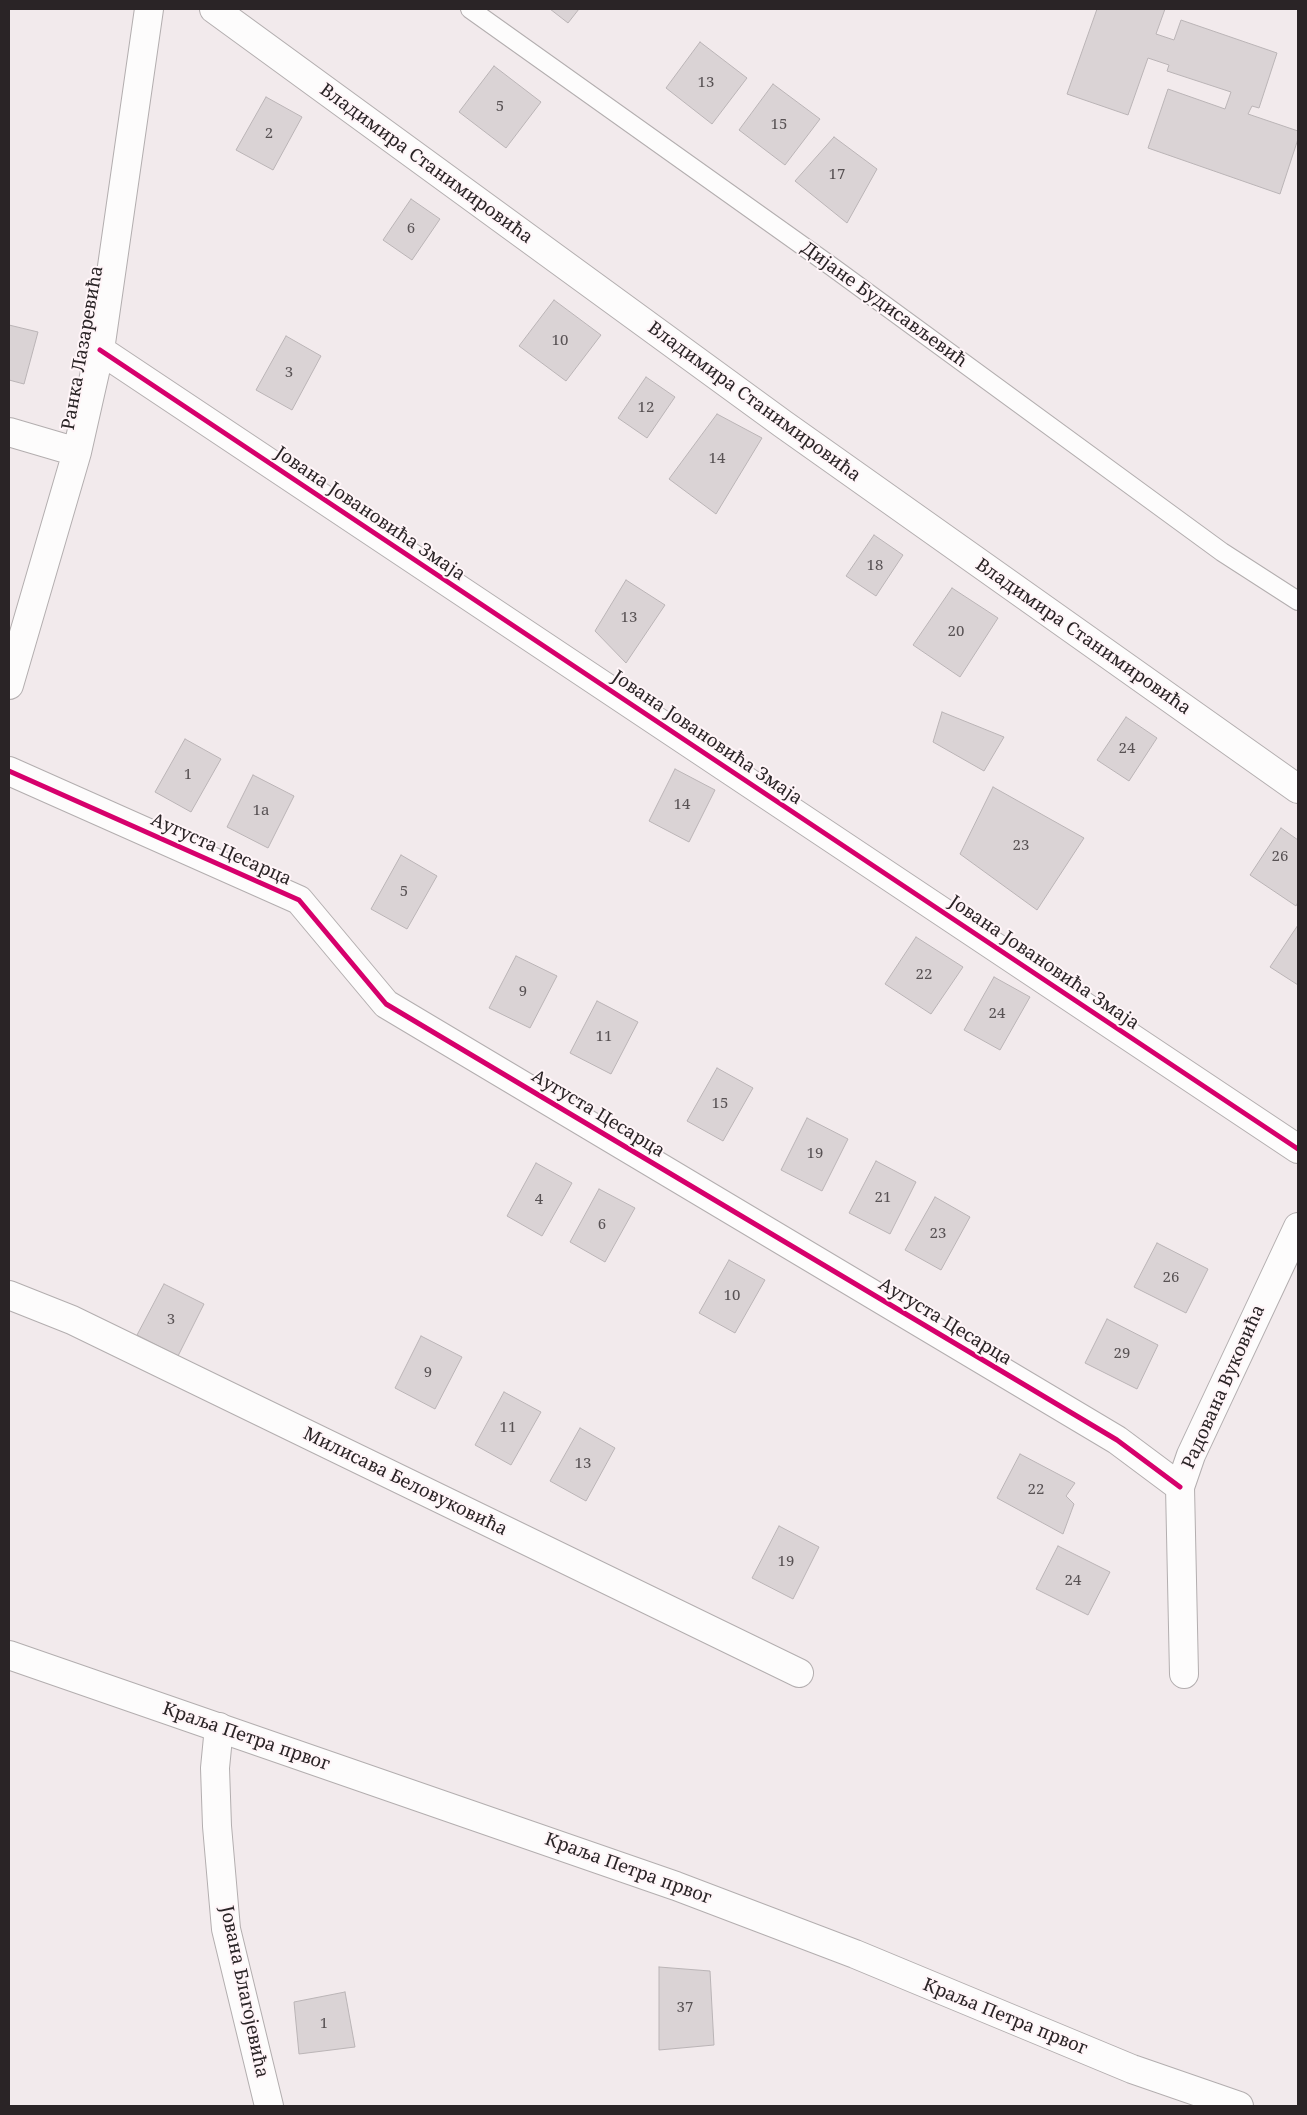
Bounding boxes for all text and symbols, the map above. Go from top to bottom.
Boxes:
house number: 13 [698,74,714,92]
street label: Владимира Станимировића [315,79,537,249]
house number: 5 [496,98,504,116]
house number: 15 [771,116,787,134]
house number: 2 [265,125,273,143]
house number: 17 [829,166,845,184]
house number: 6 [407,220,415,238]
street label: Дијане Будисављевић [797,238,971,372]
street label: Ранка Лазаревића [58,264,108,432]
street label: Владимира Станимировића [643,317,865,487]
house number: 10 [552,332,568,350]
house number: 3 [285,364,293,382]
house number: 12 [638,399,654,417]
street label: Јована Јовановића Змаја [271,442,469,586]
house number: 14 [709,450,725,468]
street label: Владимира Станимировића [971,554,1195,720]
house number: 18 [867,557,883,575]
house number: 13 [621,609,637,627]
house number: 20 [948,623,964,641]
street label: Јована Јовановића Змаја [608,666,806,810]
house number: 24 [1119,740,1135,758]
house number: 1 [184,766,192,784]
house number: 14 [674,796,690,814]
house number: 1a [253,802,269,820]
street label: Аугуста Цесарца [147,809,295,891]
house number: 23 [1013,837,1029,855]
house number: 26 [1272,848,1288,866]
house number: 5 [400,883,408,901]
street label: Јована Јовановића Змаја [945,891,1143,1035]
house number: 22 [916,966,932,984]
house number: 9 [519,983,527,1001]
house number: 24 [989,1005,1005,1023]
house number: 11 [596,1028,612,1046]
street label: Аугуста Цесарца [527,1066,669,1162]
house number: 15 [712,1095,728,1113]
house number: 19 [807,1145,823,1163]
house number: 21 [875,1189,891,1207]
house number: 4 [535,1191,543,1209]
house number: 6 [598,1216,606,1234]
house number: 23 [930,1225,946,1243]
house number: 26 [1163,1269,1179,1287]
street label: Аугуста Цесарца [874,1274,1016,1370]
house number: 10 [724,1287,740,1305]
street label: Радована Вуковића [1178,1302,1270,1472]
house number: 3 [167,1311,175,1329]
house number: 29 [1114,1345,1130,1363]
house number: 9 [424,1364,432,1382]
house number: 11 [500,1419,516,1437]
street label: Милисава Беловуковића [299,1423,511,1541]
house number: 13 [575,1455,591,1473]
house number: 22 [1028,1481,1044,1499]
house number: 19 [778,1553,794,1571]
house number: 24 [1065,1572,1081,1590]
street label: Краља Петра првог [160,1698,332,1776]
street label: Краља Петра првог [542,1829,714,1909]
street label: Јована Благојевића [215,1904,273,2080]
street label: Краља Петра првог [920,1974,1090,2060]
house number: 37 [677,1999,693,2017]
house number: 1 [320,2015,328,2033]

